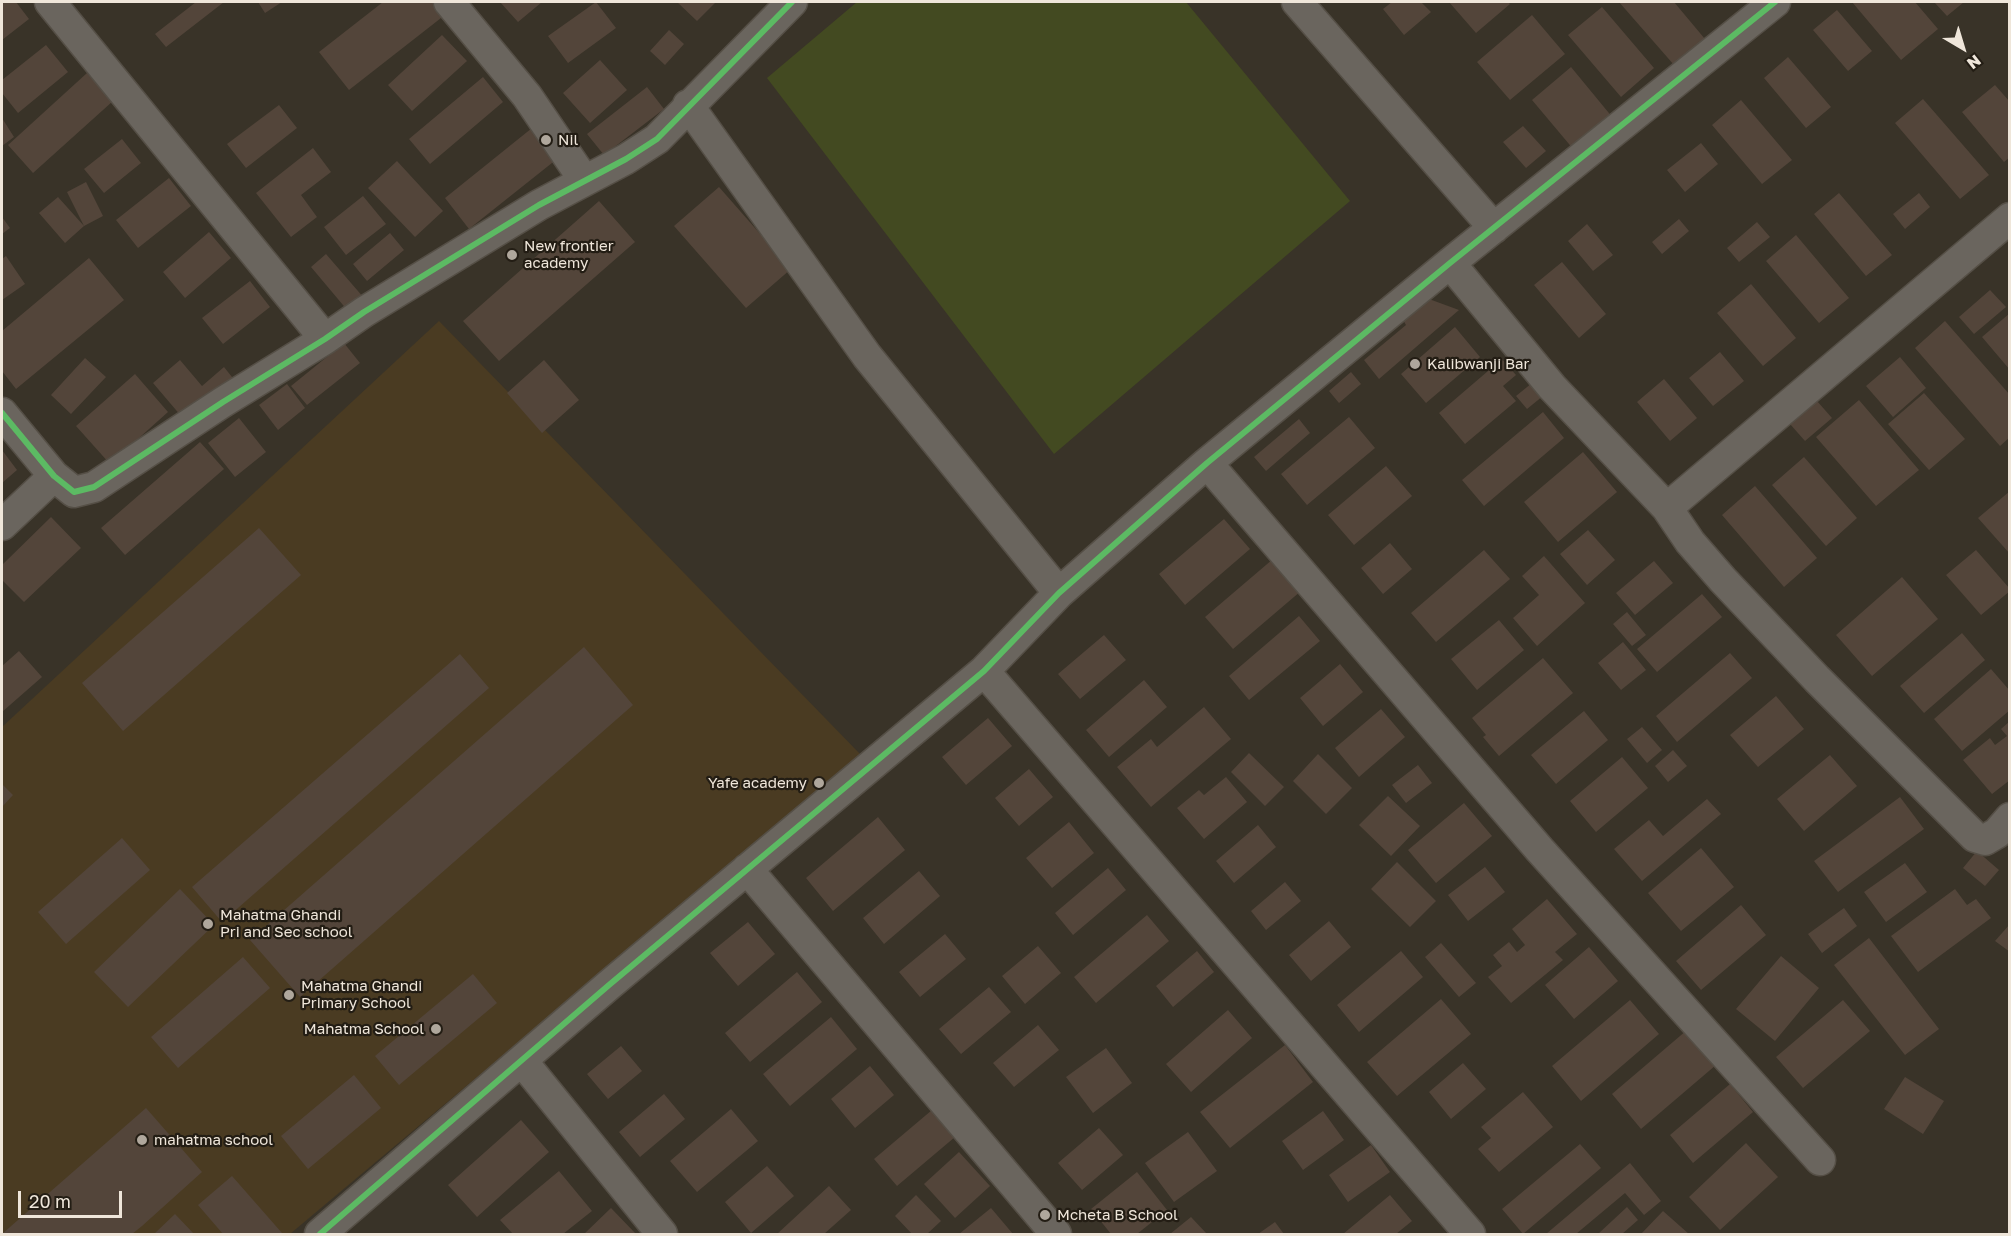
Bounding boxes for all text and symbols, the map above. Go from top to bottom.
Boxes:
north arrow [1933,18,1993,78]
text: N [1963,51,1985,74]
place label: Nil [558,131,578,149]
marker: Nil [539,133,553,147]
place label: New frontier academy [524,237,614,272]
marker: New frontier academy [505,248,519,262]
place label: Kalibwanji Bar [1427,355,1529,373]
marker: Kalibwanji Bar [1408,357,1422,371]
place label: Yafe academy [708,774,807,792]
marker: Yafe academy [812,776,826,790]
place label: Mahatma Ghandi Pri and Sec school [220,906,352,941]
marker: Mahatma Ghandi Pri and Sec school [201,917,215,931]
place label: Mahatma Ghandi Primary School [301,977,422,1012]
marker: Mahatma Ghandi Primary School [282,988,296,1002]
place label: Mahatma School [304,1020,424,1038]
marker: Mahatma School [429,1022,443,1036]
place label: mahatma school [154,1131,273,1149]
marker: mahatma school [135,1133,149,1147]
scale bar [21,1179,124,1217]
text: 20 m [29,1190,71,1212]
place label: Mcheta B School [1057,1206,1178,1224]
marker: Mcheta B School [1038,1208,1052,1222]

